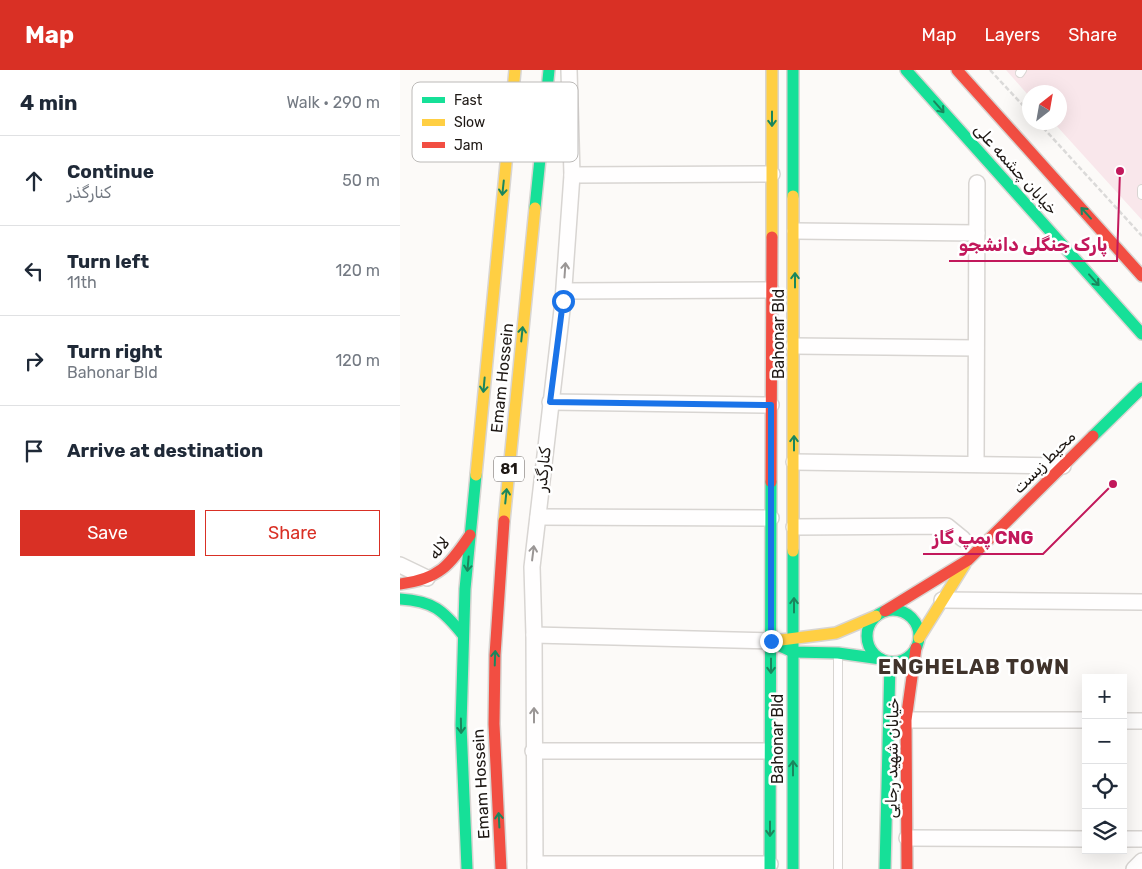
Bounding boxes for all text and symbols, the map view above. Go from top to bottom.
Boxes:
text: Map [25,21,74,49]
text: Map [922,24,957,46]
text: Layers [985,24,1040,46]
text: Share [1068,24,1117,46]
legend [412,82,578,162]
north arrow [1022,85,1067,130]
text: 4 min [20,90,78,115]
text: Fast [454,92,483,109]
text: Walk · 290 m [286,93,380,112]
one-way arrow [933,100,944,113]
one-way arrow [767,110,777,126]
text: Slow [454,114,485,131]
street label: خیابان چشمه علی [970,120,1062,218]
text: Jam [454,137,483,154]
text: Continue [67,160,154,183]
icon: ahead [20,167,48,195]
text: 50 m [342,171,380,190]
one-way arrow [498,180,508,196]
text: کنارگذر [67,183,111,202]
one-way arrow [1080,207,1092,220]
callout: پارک جنگلی دانشجو [949,228,1117,261]
text: پارک جنگلی دانشجو [959,234,1107,257]
text: Turn left [67,250,149,273]
icon: left [20,257,48,285]
text: 120 m [335,261,380,280]
one-way arrow [561,262,570,278]
text: 11th [67,273,97,292]
one-way arrow [790,273,800,289]
one-way arrow [1088,273,1099,286]
street label: Bahonar Bld [769,289,788,379]
route start [552,290,575,313]
street label: Emam Hossein [487,322,517,434]
one-way arrow [517,326,527,342]
text: Turn right [67,340,162,363]
icon: right [20,347,48,375]
text: 120 m [335,351,380,370]
text: Bahonar Bld [67,363,158,382]
one-way arrow [479,376,489,392]
street label: محیط زیست [1009,427,1080,498]
one-way arrow [789,435,799,452]
icon: arrive [20,437,48,465]
text: Arrive at destination [67,439,263,462]
street label: کنارگذر [531,445,556,493]
road number: 81 [494,456,524,482]
one-way arrow [502,488,511,504]
button: Save [20,510,195,556]
button: Share [205,510,380,556]
callout: پمپ گاز CNG [923,521,1043,554]
text: پمپ گاز CNG [932,527,1033,550]
street label: لاله [424,533,454,563]
one-way arrow [529,545,539,561]
one-way arrow [463,556,472,572]
one-way arrow [789,598,799,614]
route end [760,630,783,653]
one-way arrow [490,650,500,666]
district label: ENGHELAB TOWN [878,654,1070,679]
one-way arrow [766,658,776,674]
map controls [1082,674,1127,854]
button: + [1082,674,1127,719]
street label: Bahonar Bld [768,694,787,784]
street label: خیابان شهید رجایی [881,698,904,819]
one-way arrow [529,708,539,724]
one-way arrow [456,718,466,734]
button: − [1082,719,1127,764]
street label: Emam Hossein [469,728,493,840]
one-way arrow [788,760,798,776]
button: locate [1082,764,1127,809]
button: layers [1082,809,1127,854]
one-way arrow [494,813,503,829]
one-way arrow [765,820,775,836]

